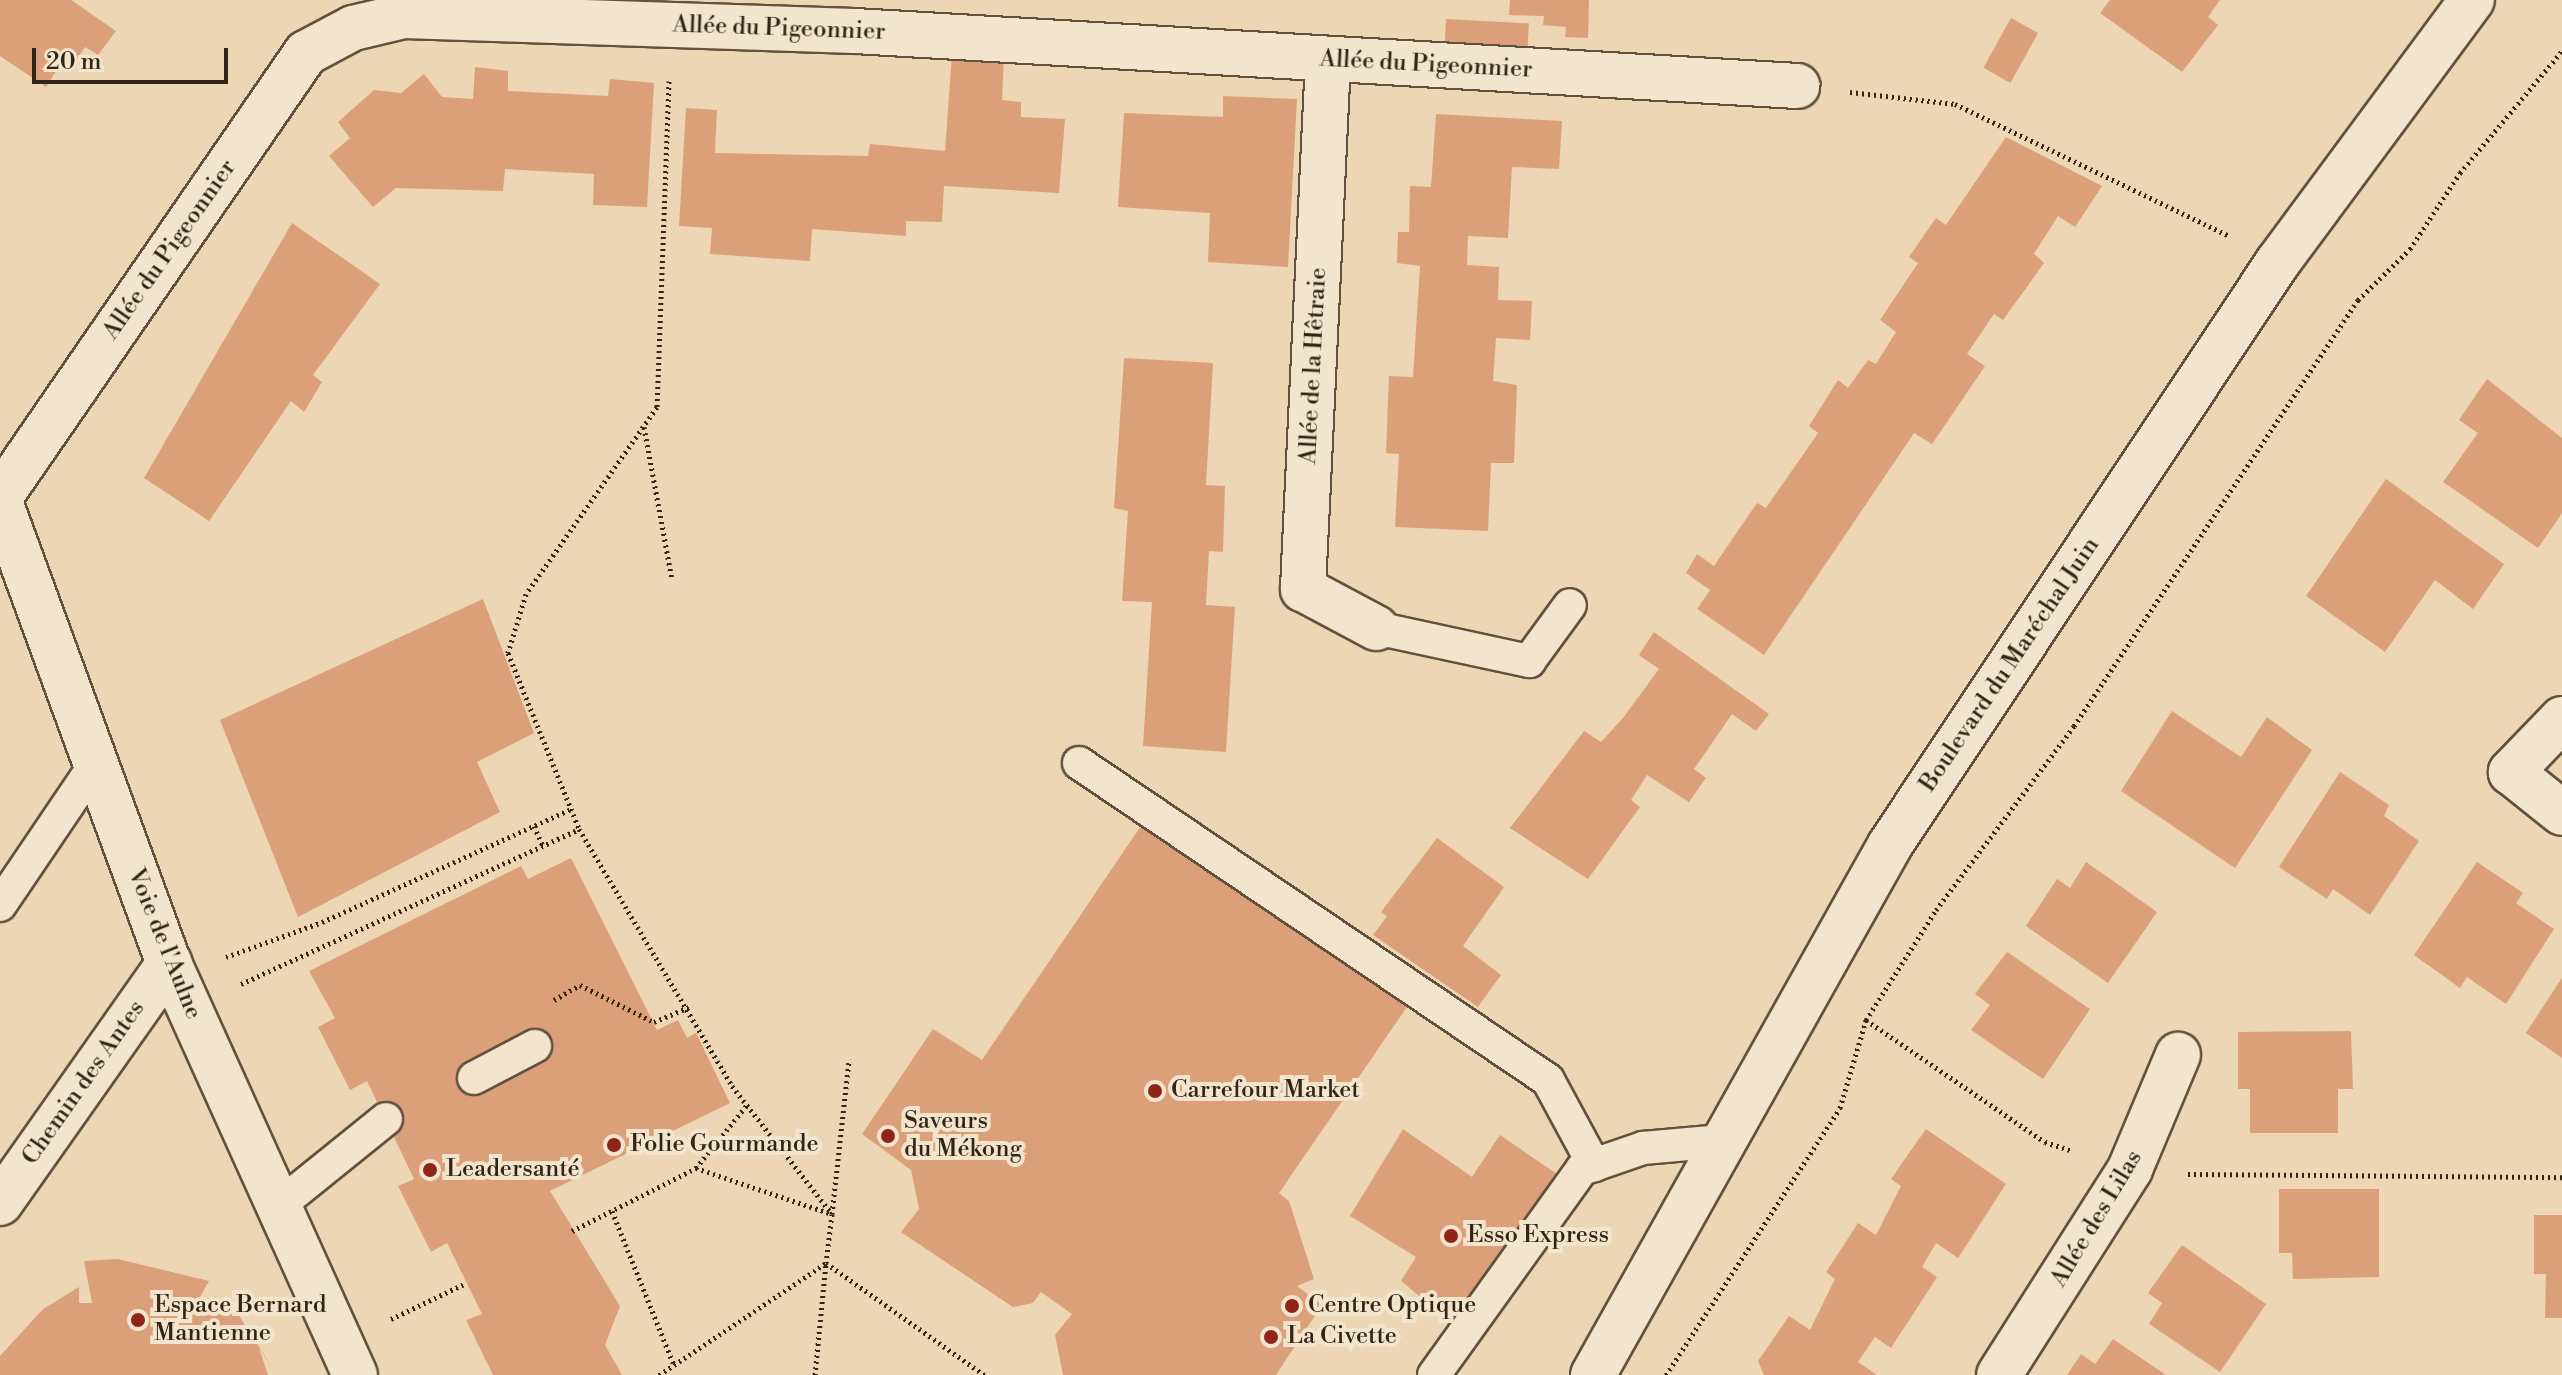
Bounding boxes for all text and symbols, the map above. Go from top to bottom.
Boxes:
street label: Allée du Pigeonnier [672,11,886,47]
scale bar [36,32,232,82]
street label: Allée du Pigeonnier [1319,45,1533,85]
text: 20 m [46,47,102,77]
street label: Allée du Pigeonnier [97,154,243,346]
street label: Allée de la Hêtraie [1294,267,1334,465]
street label: Boulevard du Maréchal Juin [1914,532,2106,798]
street label: Voie de l'Aulne [121,864,207,1024]
street label: Chemin des Antes [17,995,151,1171]
place label: Carrefour Market [1171,1077,1360,1105]
marker: Carrefour Market [1146,1082,1164,1100]
place label: Saveurs du Mékong [904,1108,1022,1164]
marker: Saveurs du Mékong [879,1127,897,1145]
place label: Folie Gourmande [630,1131,819,1159]
marker: Folie Gourmande [605,1136,623,1154]
street label: Allée des Lilas [2045,1145,2149,1293]
place label: Leadersanté [446,1156,580,1184]
marker: Leadersanté [421,1161,439,1179]
place label: Esso Express [1467,1222,1609,1250]
marker: Esso Express [1442,1227,1460,1245]
place label: Espace Bernard Mantienne [154,1292,326,1348]
place label: Centre Optique [1308,1292,1476,1320]
marker: Centre Optique [1283,1297,1301,1315]
marker: Espace Bernard Mantienne [129,1311,147,1329]
place label: La Civette [1287,1323,1397,1351]
marker: La Civette [1262,1328,1280,1346]

